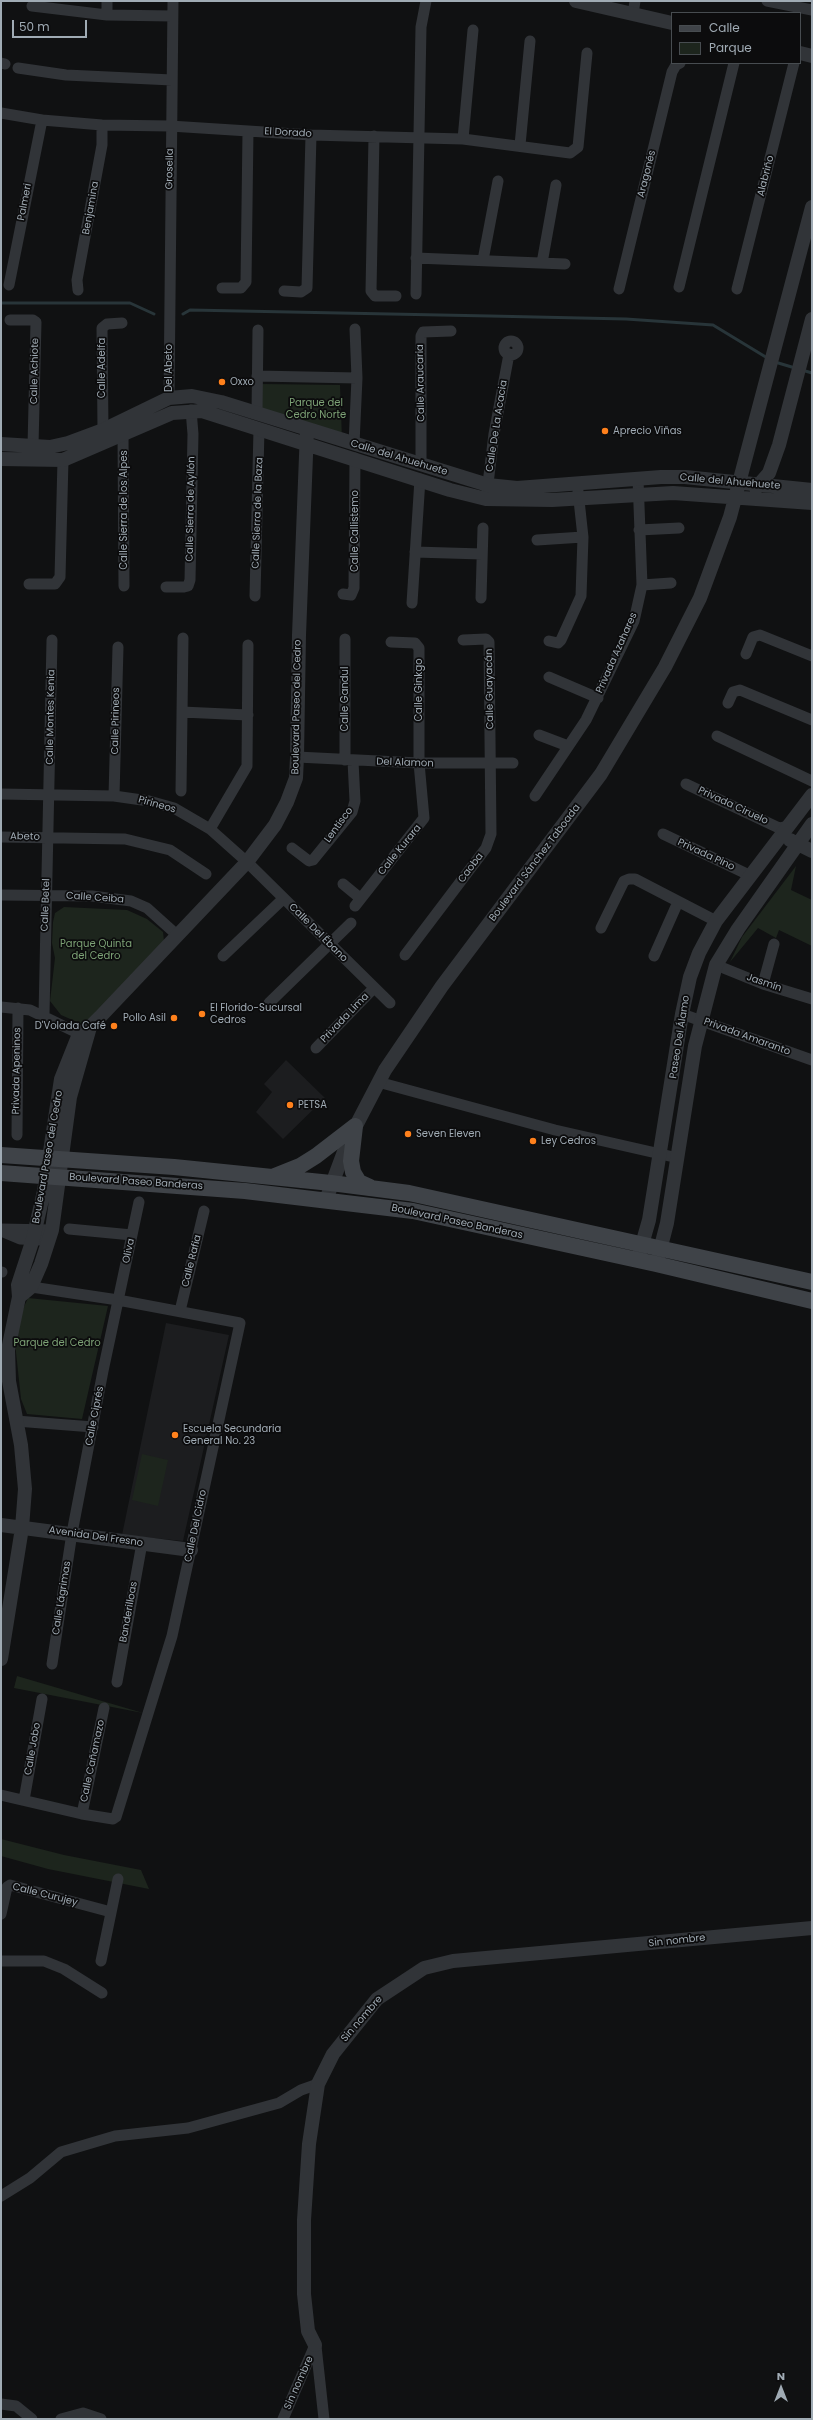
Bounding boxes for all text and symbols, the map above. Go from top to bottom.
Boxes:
scale bar [14,12,89,38]
legend [671,12,801,64]
text: 50 m [19,18,50,35]
text: Calle [709,19,740,36]
text: Parque [709,39,752,56]
street label: El Dorado [264,126,312,140]
street label: Grosella [164,148,176,190]
street label: Aragonés [635,149,659,199]
street label: Alabriño [755,154,777,198]
street label: Benjamina [80,180,102,236]
street label: Palmeri [16,182,34,222]
street label: Calle Achiote [28,338,42,404]
street label: Calle Adelfa [96,338,108,398]
street label: Del Abeto [163,344,175,392]
street label: Calle Araucaria [414,344,428,422]
place label: Oxxo [230,376,254,388]
marker: Oxxo [217,377,227,387]
street label: Calle De La Acacia [484,379,510,473]
park label: Parque del Cedro Norte [286,397,346,420]
place label: Aprecio Viñas [613,425,682,437]
marker: Aprecio Viñas [600,426,610,436]
street label: Calle del Ahuehuete [349,438,449,478]
street label: Calle Sierra de los Alpes [118,450,130,570]
street label: Calle Sierra de Ayllón [184,456,198,562]
street label: Calle Sierra de la Baza [250,457,266,569]
street label: Calle del Ahuehuete [679,472,781,492]
street label: Calle Callistemo [349,490,361,572]
street label: Privada Azahares [594,611,640,695]
street label: Boulevard Paseo del Cedro [290,639,304,775]
street label: Calle Guayacán [483,648,497,730]
street label: Calle Ginkgo [413,658,425,722]
street label: Calle Gandul [339,667,351,731]
street label: Calle Montes Kenia [44,669,58,765]
street label: Calle Pirineos [109,687,123,755]
street label: Del Alamon [376,756,434,770]
street label: Privada Ciruelo [696,785,770,827]
street label: Pirineos [137,794,177,816]
street label: Boulevard Sánchez Taboada [487,802,583,924]
street label: Lentisco [322,805,356,845]
street label: Calle Kurara [376,822,424,878]
street label: Abeto [10,831,40,843]
street label: Privada Pino [676,837,736,873]
street label: Caoba [456,851,486,885]
street label: Calle Betel [39,878,53,932]
street label: Calle Ceiba [66,890,124,906]
street label: Calle Del Ébano [286,901,350,965]
park label: Parque Quinta del Cedro [60,938,132,962]
street label: Jasmín [745,971,783,995]
street label: Privada Lima [318,991,372,1045]
street label: Paseo Del Álamo [667,995,693,1079]
place label: El Florido-Sucursal Cedros [210,1002,302,1026]
marker: El Florido-Sucursal Cedros [197,1009,207,1019]
place label: Pollo Asil [123,1012,166,1024]
marker: Pollo Asil [169,1013,179,1023]
street label: Privada Amaranto [702,1016,792,1058]
place label: D'Volada Café [35,1020,106,1032]
marker: D'Volada Café [109,1021,119,1031]
street label: Privada Apeninos [10,1027,24,1115]
street label: Boulevard Paseo del Cedro [30,1089,66,1225]
place label: PETSA [298,1099,327,1111]
marker: PETSA [285,1100,295,1110]
place label: Seven Eleven [416,1128,481,1140]
marker: Seven Eleven [403,1129,413,1139]
place label: Ley Cedros [541,1135,596,1147]
marker: Ley Cedros [528,1136,538,1146]
street label: Boulevard Paseo Banderas [69,1171,203,1193]
street label: Boulevard Paseo Banderas [390,1202,524,1242]
street label: Calle Rafia [180,1234,204,1288]
street label: Oliva [121,1237,137,1265]
park label: Parque del Cedro [13,1337,101,1349]
street label: Calle Ciprés [83,1385,107,1447]
place label: Escuela Secundaria General No. 23 [183,1423,281,1446]
marker: Escuela Secundaria General No. 23 [170,1430,180,1440]
street label: Calle Del Cidro [182,1489,210,1563]
street label: Avenida Del Fresno [48,1524,144,1550]
street label: Calle Lágrimas [50,1560,74,1636]
street label: Banderilloas [118,1581,140,1643]
street label: Calle Cañamazo [78,1719,108,1803]
street label: Calle Jobo [22,1722,44,1776]
street label: Calle Curujey [11,1881,79,1909]
street label: Sin nombre [648,1932,706,1950]
street label: Sin nombre [339,1993,385,2045]
street label: Sin nombre [282,2354,316,2412]
north arrow [761,2368,801,2408]
text: N [777,2368,785,2384]

